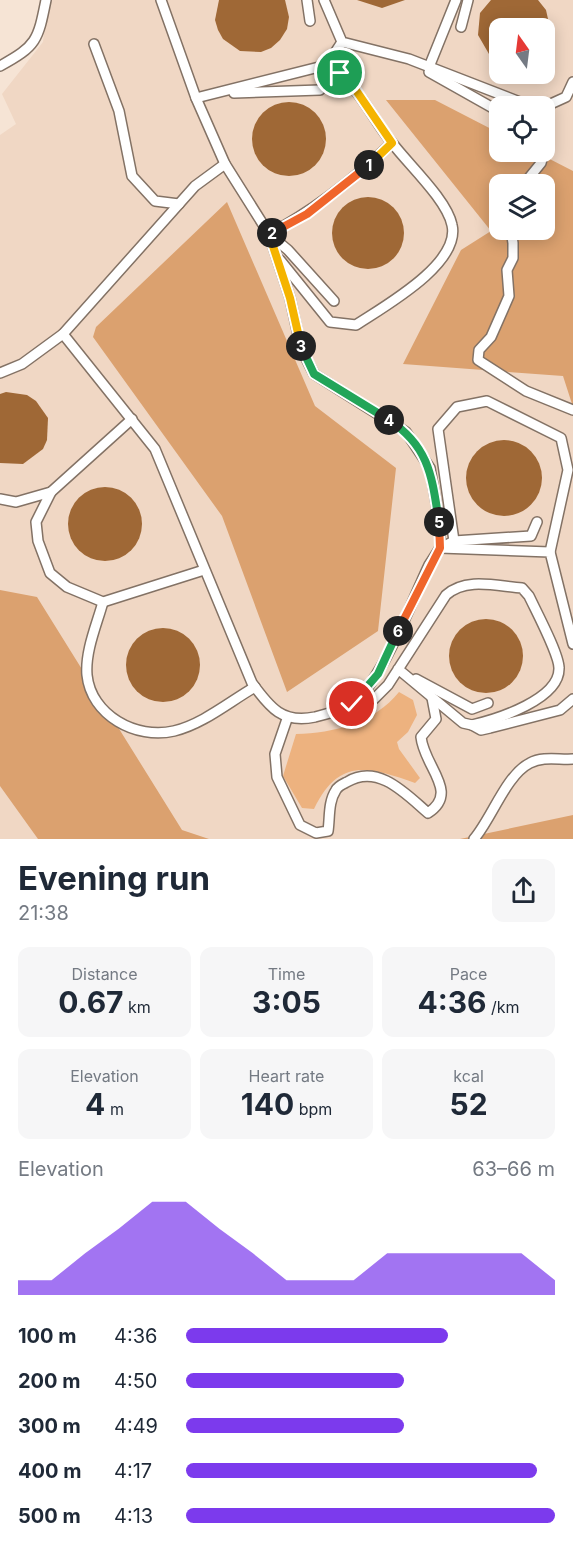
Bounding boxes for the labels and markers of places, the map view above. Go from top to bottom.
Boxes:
pin [314,47,365,98]
pin: 1 [354,150,384,180]
pin: 2 [257,218,287,248]
pin: 3 [286,331,316,361]
pin: 4 [374,405,404,435]
pin: 5 [424,507,454,537]
pin: 6 [383,616,413,646]
pin [326,678,377,729]

